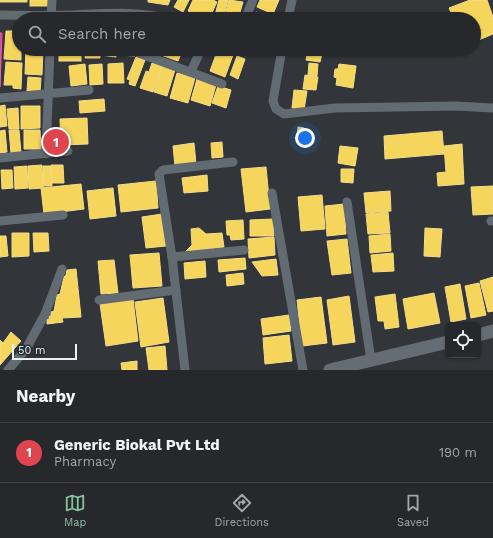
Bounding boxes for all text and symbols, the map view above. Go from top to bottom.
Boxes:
search box [12,12,481,56]
icon: search [26,23,48,45]
text: Search here [58,25,146,43]
pin: 1 [43,127,69,157]
your location [295,128,315,148]
map controls [445,322,481,358]
button: locate [445,322,481,358]
scale bar [12,342,77,361]
text: 50 m [18,344,45,357]
text: Nearby [16,386,75,406]
text: Generic Biokal Pvt Ltd [54,436,220,454]
text: 1 [26,445,32,460]
text: 190 m [439,445,477,460]
text: Pharmacy [54,454,116,469]
tab: Map [64,492,86,529]
tab: Directions [215,492,269,529]
tab: Saved [397,492,429,529]

